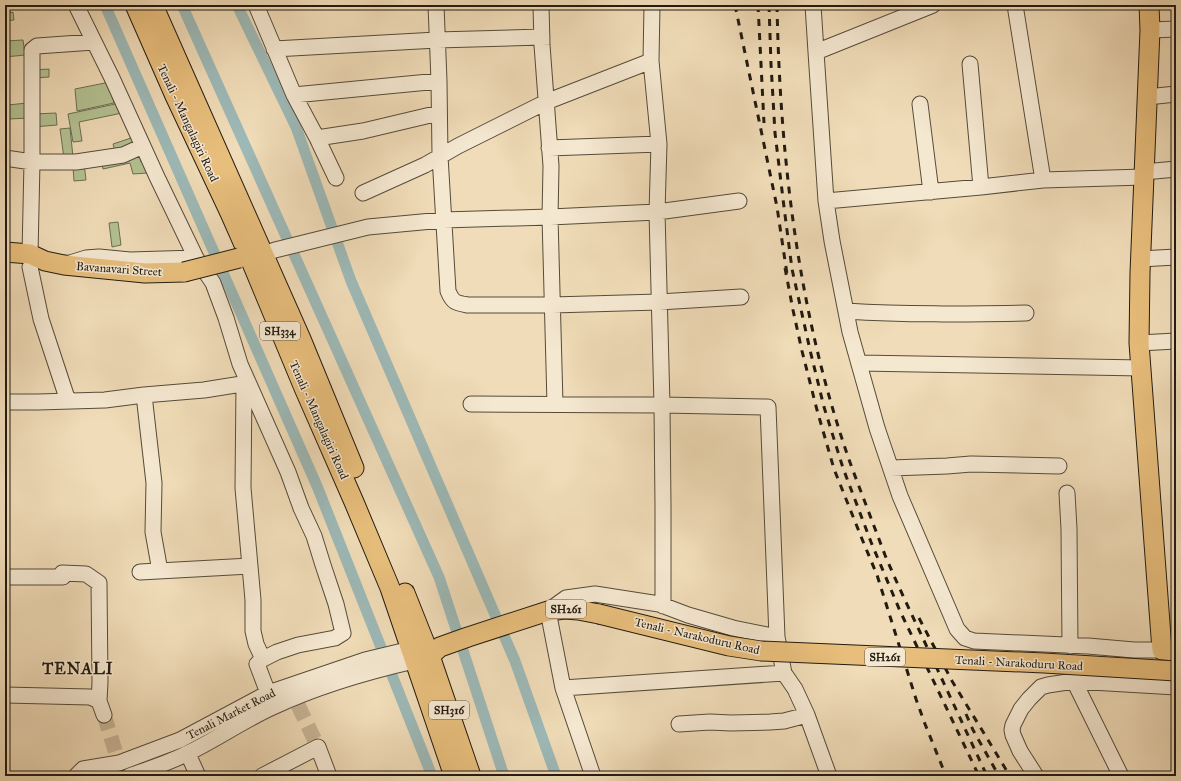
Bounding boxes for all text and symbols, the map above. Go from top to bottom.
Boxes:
street label: Tenali - Mangalagiri Road [154,62,221,184]
street label: Bavanavari Street [76,259,163,279]
road number: SH334 [260,322,300,340]
street label: Tenali - Mangalagiri Road [286,359,351,482]
road number: SH261 [546,600,586,618]
street label: Tenali - Narakoduru Road [633,615,761,657]
road number: SH261 [865,648,905,666]
street label: Tenali - Narakoduru Road [955,653,1083,673]
district label: TENALI [41,659,114,678]
street label: Tenali Market Road [184,686,278,742]
road number: SH316 [429,701,469,719]

